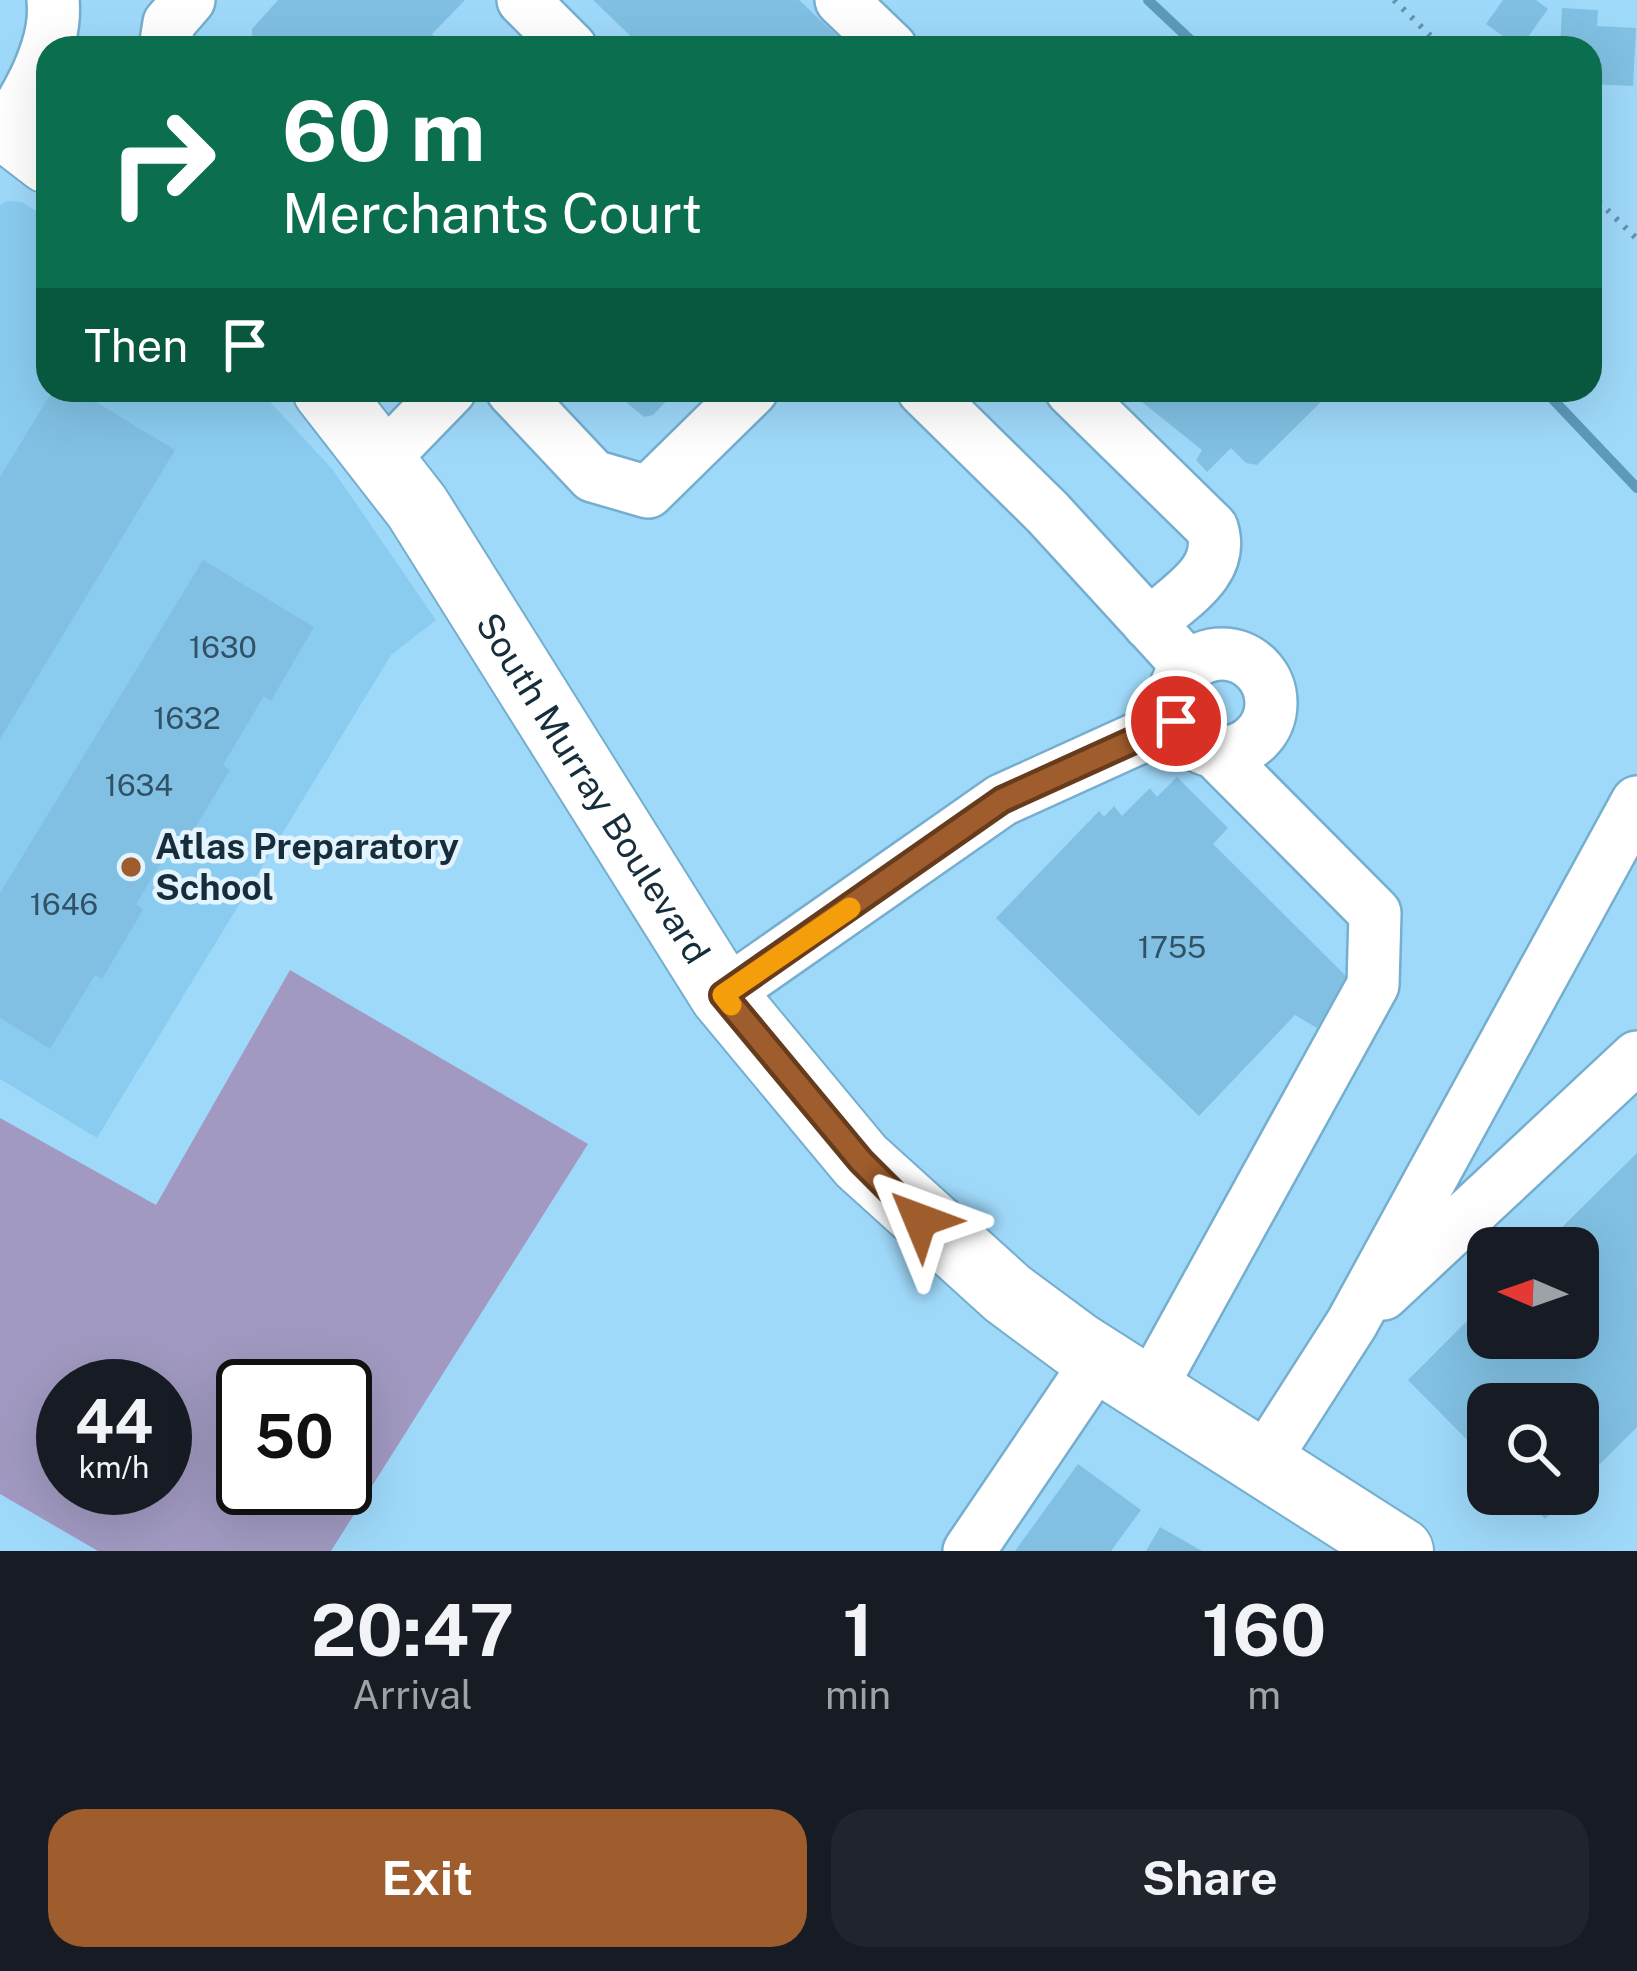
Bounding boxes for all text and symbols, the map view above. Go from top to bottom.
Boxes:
text: 60 m [282,81,486,180]
icon: right [84,84,240,240]
text: Merchants Court [282,182,702,245]
icon: arrive [212,312,278,378]
text: Then [84,319,188,372]
street label: South Murray Boulevard [468,605,719,971]
house number: 1630 [189,629,257,665]
pin [1125,670,1227,772]
icon: arrive [1143,688,1209,754]
house number: 1632 [153,700,221,736]
house number: 1634 [105,767,173,803]
place label: Atlas Preparatory School [155,825,459,908]
marker: Atlas Preparatory School [118,854,144,880]
house number: 1646 [30,886,98,922]
house number: 1755 [1138,929,1206,965]
position arrow [857,1157,983,1283]
north arrow [1467,1227,1599,1359]
map controls [1467,1227,1599,1515]
speed limit sign: 50 [216,1359,372,1515]
button: search [1467,1383,1599,1515]
text: 44 [75,1386,153,1457]
text: km/h [79,1449,149,1485]
text: 20:47 [311,1588,514,1672]
text: 1 [843,1588,873,1672]
text: 160 [1202,1588,1326,1672]
text: Arrival [352,1672,473,1718]
text: min [825,1672,891,1718]
text: m [1247,1672,1281,1718]
button: Exit [48,1809,807,1947]
button: Share [831,1809,1589,1947]

